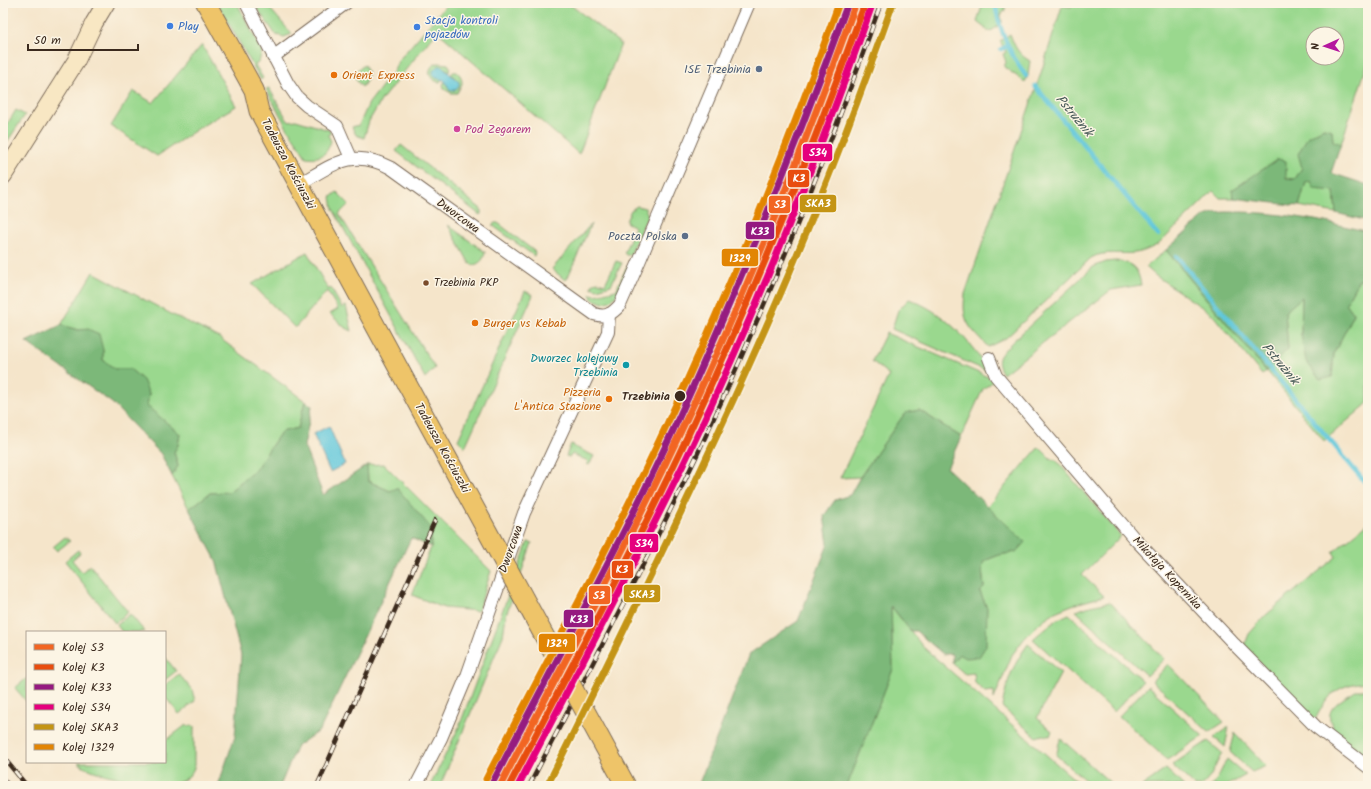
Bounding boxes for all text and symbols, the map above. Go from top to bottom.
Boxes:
place label: Stacja kontroli pojazdów [424,11,499,44]
place label: Play [178,17,199,36]
marker: Play [165,21,175,31]
marker: Stacja kontroli pojazdów [412,22,422,32]
scale bar [28,26,138,52]
north arrow [1305,26,1345,66]
text: 50 m [34,31,61,50]
text: N [1307,42,1325,50]
place label: ISE Trzebinia [684,60,751,79]
marker: ISE Trzebinia [754,64,764,74]
place label: Orient Express [342,66,415,85]
marker: Orient Express [329,70,339,80]
water label: Pstrużnik [1050,90,1099,143]
street label: Tadeusza Kościuszki [256,115,321,214]
place label: Pod Zegarem [465,120,531,139]
marker: Pod Zegarem [452,124,462,134]
line badge: S34 [802,143,833,162]
text: S34 [809,144,827,162]
line badge: K3 [787,169,810,188]
text: K3 [793,170,805,188]
street label: Dworcowa [432,194,484,239]
line badge: SKA3 [799,194,837,213]
line badge: S3 [768,195,791,214]
text: SKA3 [805,195,831,213]
text: S3 [774,196,786,214]
line badge: K33 [745,221,775,240]
text: K33 [751,223,769,241]
place label: Poczta Polska [608,227,677,246]
marker: Poczta Polska [680,231,690,241]
line badge: 1329 [721,248,759,267]
text: 1329 [729,250,751,268]
place label: Trzebinia PKP [434,274,499,292]
marker: Trzebinia PKP [421,278,431,288]
place label: Burger vs Kebab [483,314,567,333]
marker: Burger vs Kebab [470,318,480,328]
water label: Pstrużnik [1256,338,1305,391]
place label: Dworzec kolejowy Trzebinia [530,349,618,382]
marker: Dworzec kolejowy Trzebinia [621,360,631,370]
place label: Pizzeria L'Antica Stazione [514,383,602,416]
place label: Trzebinia [622,387,670,406]
marker: Trzebinia [673,389,687,403]
marker: Pizzeria L'Antica Stazione [604,394,614,404]
street label: Tadeusza Kościuszki [409,399,475,498]
street label: Dworcowa [494,522,529,576]
street label: Mikołaja Kopernika [1128,532,1207,614]
line badge: S34 [629,533,659,553]
text: S34 [635,535,653,553]
line badge: K3 [611,560,634,579]
text: K3 [616,561,628,579]
line badge: SKA3 [623,584,661,603]
line badge: S3 [588,585,611,605]
text: SKA3 [629,586,655,604]
text: S3 [593,587,605,605]
line badge: K33 [563,609,594,628]
text: K33 [570,611,588,629]
legend [26,631,166,763]
line badge: 1329 [538,633,576,653]
text: 1329 [546,635,568,653]
text: Kolej S3 [62,638,104,657]
text: Kolej K3 [62,658,105,677]
text: Kolej K33 [62,678,112,697]
text: Kolej S34 [62,698,111,717]
text: Kolej SKA3 [62,718,118,737]
text: Kolej 1329 [62,738,114,757]

